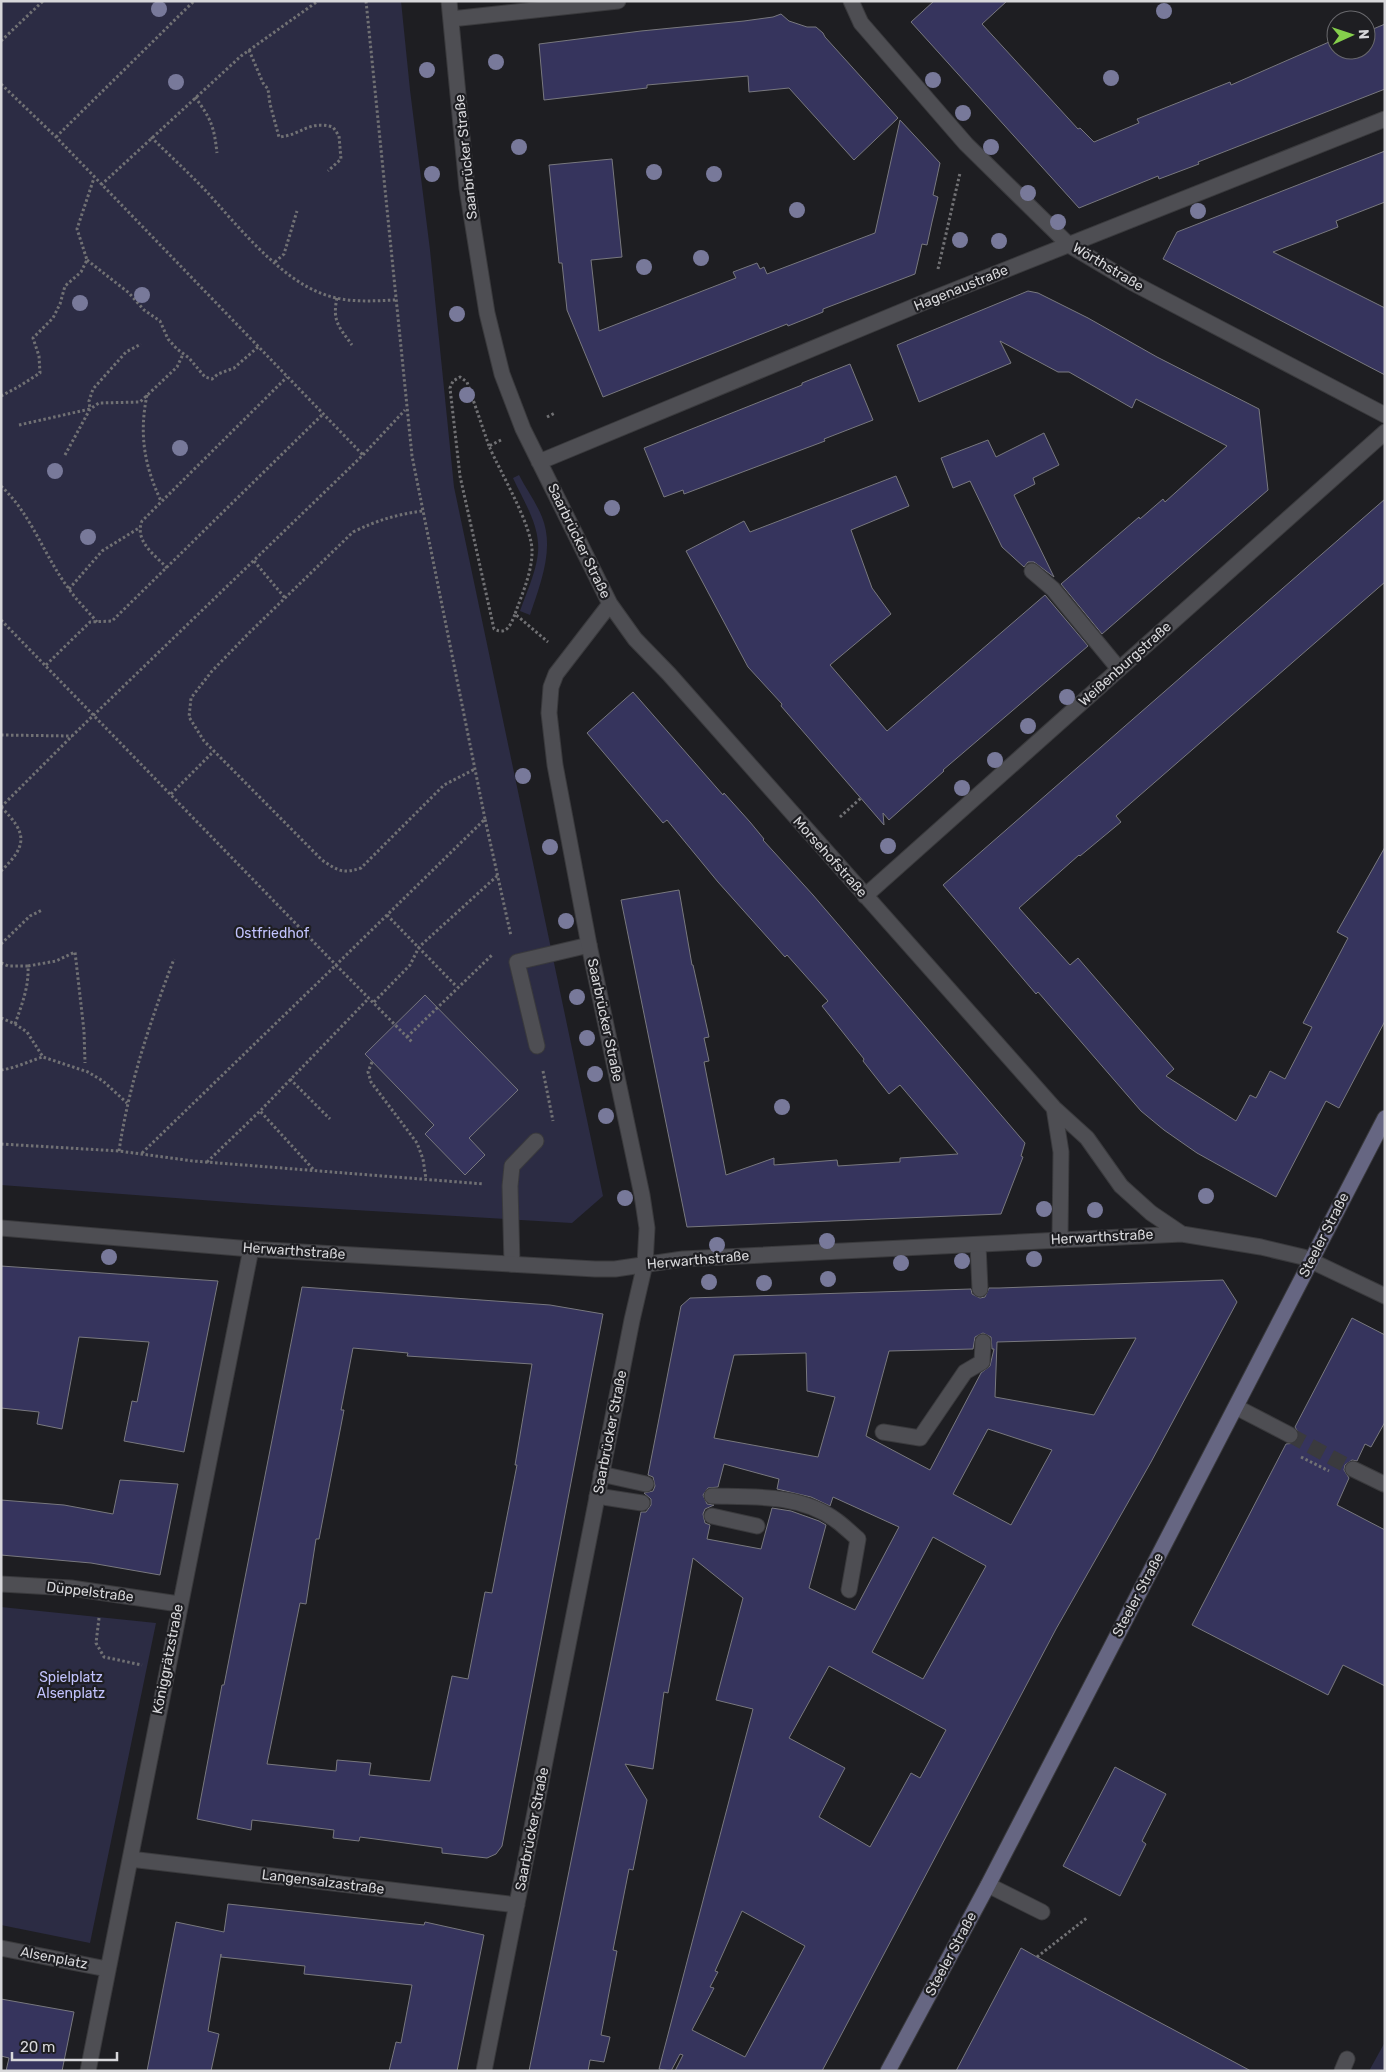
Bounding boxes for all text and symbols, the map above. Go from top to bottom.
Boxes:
north arrow [1326,10,1376,60]
text: N [1355,29,1372,40]
street label: Saarbrücker Straße [451,93,481,220]
street label: Wörthstraße [1069,239,1147,295]
street label: Hagenaustraße [911,261,1011,315]
street label: Saarbrücker Straße [544,481,614,601]
street label: Weißenburgstraße [1075,618,1175,710]
street label: Morsehofstraße [789,813,871,901]
park label: Ostfriedhof [235,925,310,942]
street label: Saarbrücker Straße [584,957,626,1083]
street label: Steeler Straße [1295,1190,1353,1280]
street label: Herwarthstraße [1050,1226,1154,1248]
street label: Herwarthstraße [242,1239,346,1263]
street label: Herwarthstraße [646,1247,750,1273]
street label: Saarbrücker Straße [590,1369,630,1495]
street label: Steeler Straße [1109,1550,1167,1640]
street label: Düppelstraße [45,1578,135,1606]
street label: Königgrätzstraße [149,1602,187,1715]
park label: Spielplatz Alsenplatz [37,1669,105,1702]
street label: Saarbrücker Straße [512,1766,552,1892]
street label: Langensalzastraße [261,1866,385,1898]
street label: Steeler Straße [922,1909,980,1999]
street label: Alsenplatz [19,1943,89,1973]
scale bar [12,2030,118,2062]
text: 20 m [20,2038,55,2056]

